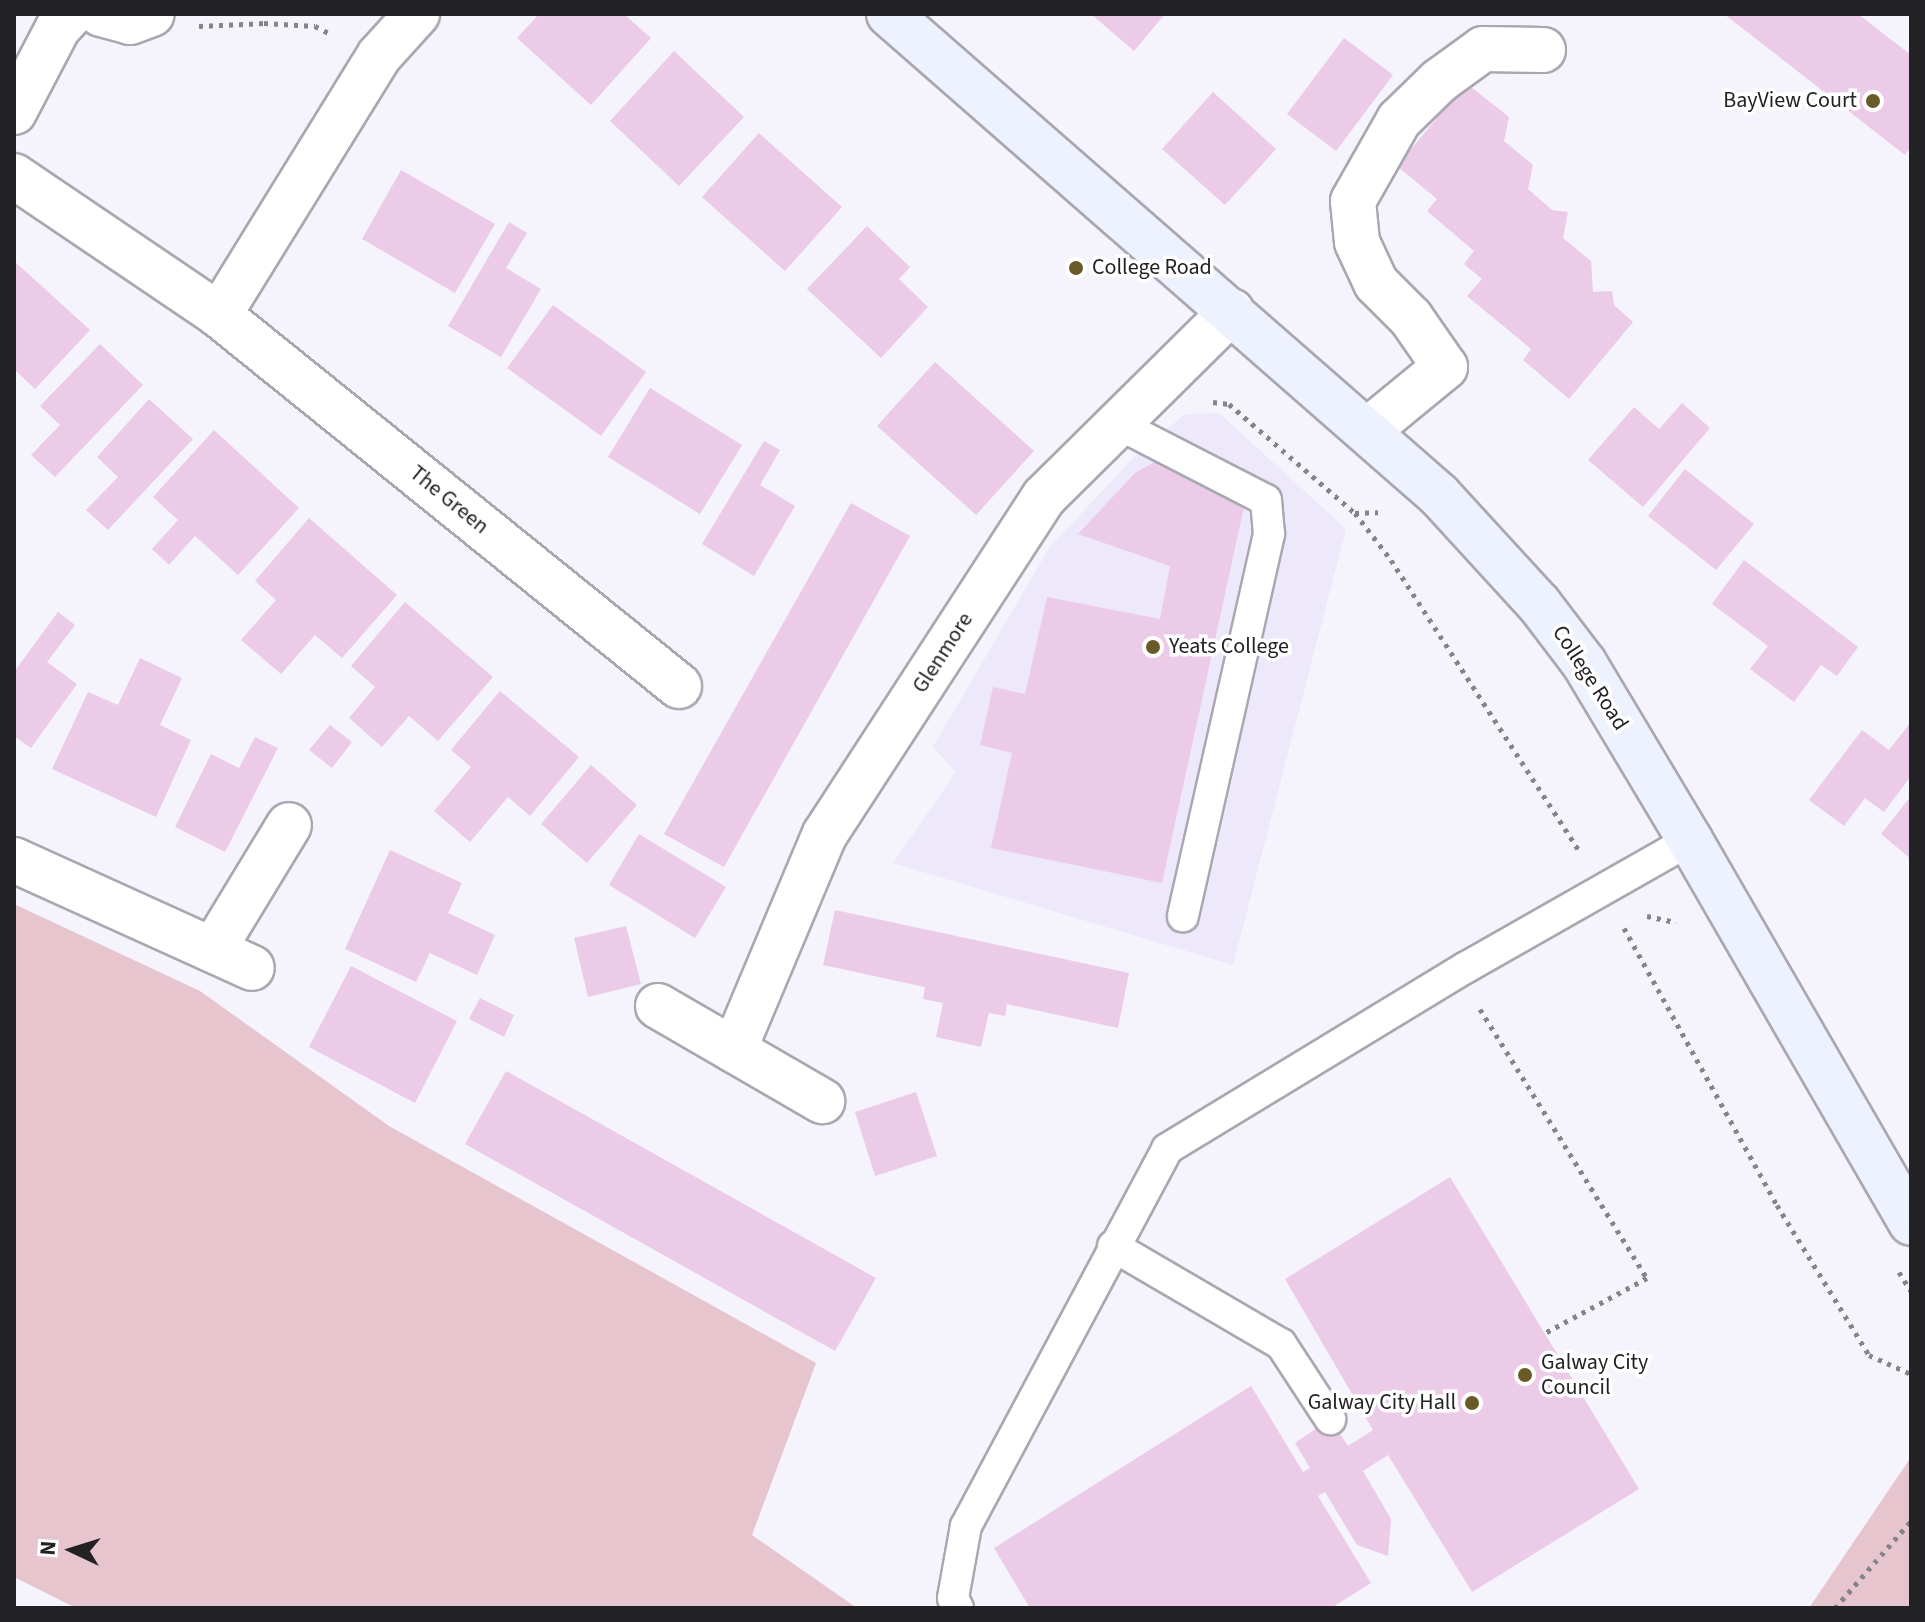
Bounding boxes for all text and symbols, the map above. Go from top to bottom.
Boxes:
place label: BayView Court [1723,88,1857,114]
marker: BayView Court [1864,92,1882,110]
place label: College Road [1092,255,1212,281]
marker: College Road [1067,259,1085,277]
street label: The Green [404,460,494,540]
street label: Glenmore [907,608,979,698]
street label: College Road [1546,621,1634,735]
place label: Yeats College [1169,634,1289,660]
marker: Yeats College [1144,638,1162,656]
place label: Galway City Council [1541,1349,1648,1400]
marker: Galway City Council [1516,1366,1534,1384]
place label: Galway City Hall [1308,1390,1456,1416]
marker: Galway City Hall [1463,1394,1481,1412]
north arrow [32,1510,112,1590]
text: N [32,1540,65,1557]

